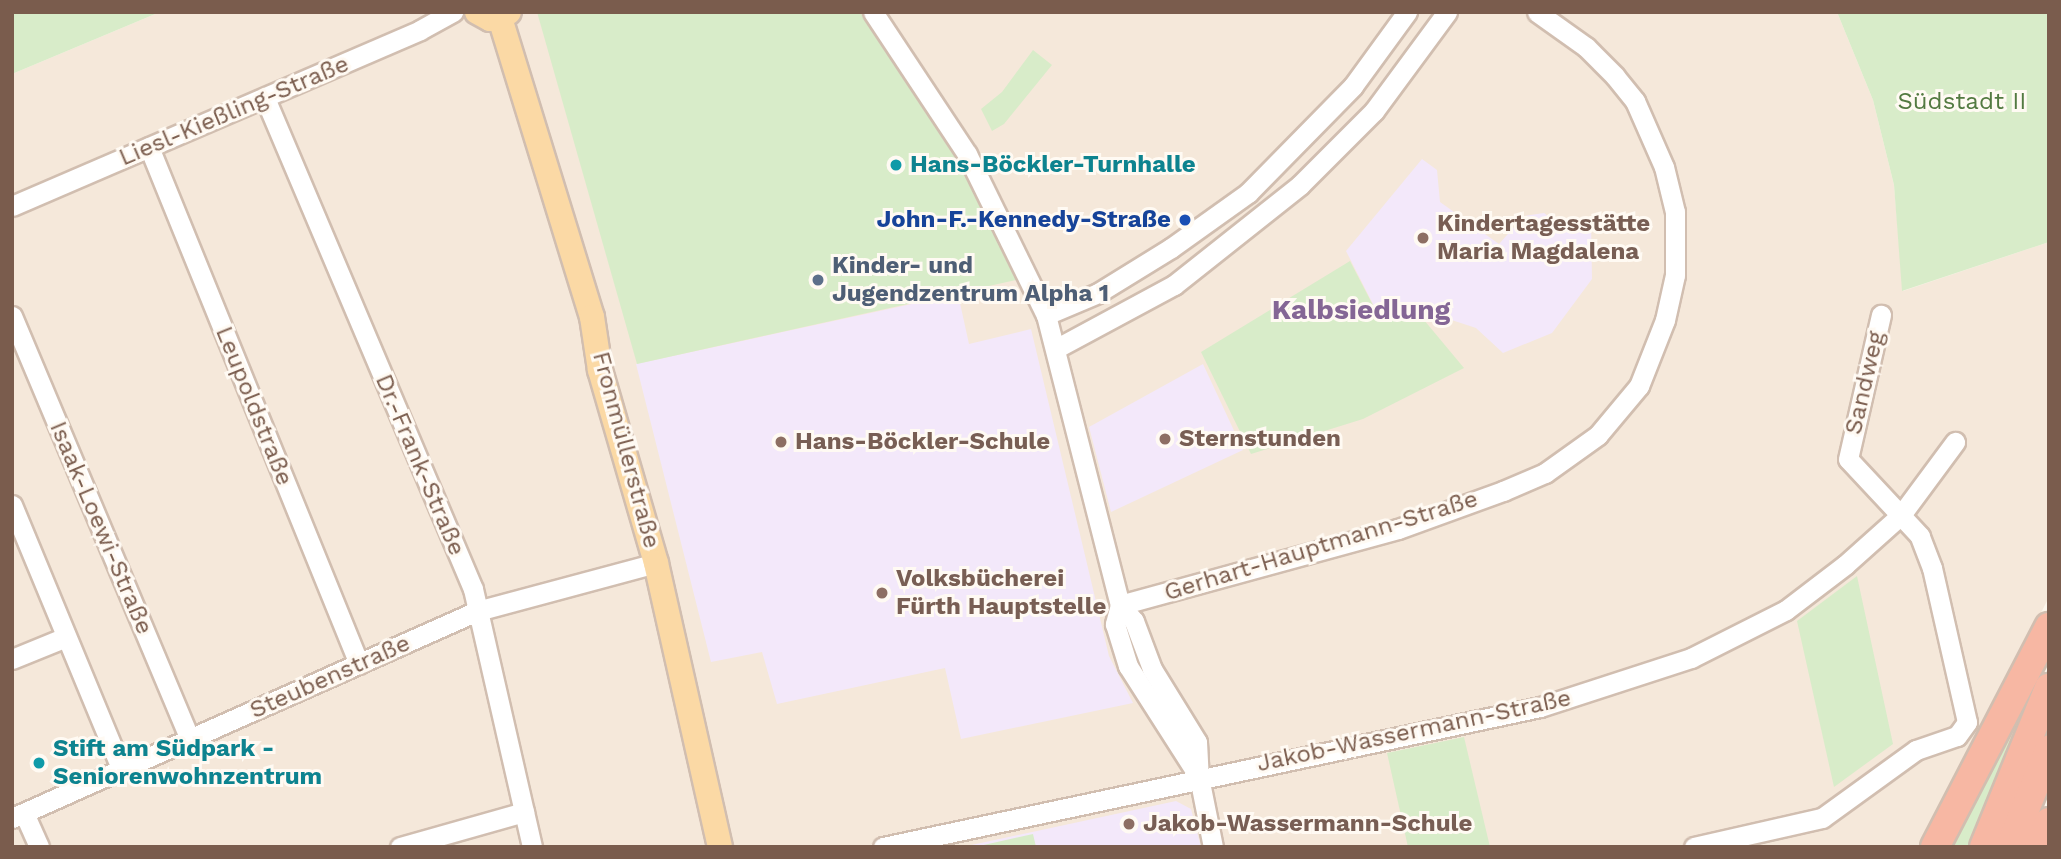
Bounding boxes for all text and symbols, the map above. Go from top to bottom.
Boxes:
street label: Liesl-Kießling-Straße [115,50,353,172]
park label: Südstadt II [1898,88,2026,116]
place label: Hans-Böckler-Turnhalle [910,151,1196,179]
marker: Hans-Böckler-Turnhalle [888,157,904,173]
place label: John-F.-Kennedy-Straße [877,206,1171,234]
place label: Kindertagesstätte Maria Magdalena [1437,210,1650,266]
marker: John-F.-Kennedy-Straße [1177,212,1193,228]
marker: Kindertagesstätte Maria Magdalena [1415,230,1431,246]
place label: Kinder- und Jugendzentrum Alpha 1 [832,252,1110,308]
marker: Kinder- und Jugendzentrum Alpha 1 [810,272,826,288]
district label: Kalbsiedlung [1272,293,1450,327]
street label: Leupoldstraße [209,322,299,490]
street label: Sandweg [1839,329,1891,437]
street label: Fronmüllerstraße [586,349,666,551]
street label: Dr.-Frank-Straße [369,370,471,560]
street label: Isaak-Loewi-Straße [43,417,159,639]
place label: Sternstunden [1179,425,1341,453]
place label: Hans-Böckler-Schule [795,428,1050,456]
marker: Sternstunden [1157,431,1173,447]
marker: Hans-Böckler-Schule [773,434,789,450]
street label: Gerhart-Hauptmann-Straße [1161,485,1481,607]
place label: Volksbücherei Fürth Hauptstelle [896,565,1106,621]
marker: Volksbücherei Fürth Hauptstelle [874,585,890,601]
street label: Steubenstraße [245,629,415,725]
street label: Jakob-Wassermann-Straße [1254,684,1574,778]
place label: Stift am Südpark - Seniorenwohnzentrum [53,735,322,791]
marker: Stift am Südpark - Seniorenwohnzentrum [31,755,47,771]
place label: Jakob-Wassermann-Schule [1143,810,1472,838]
marker: Jakob-Wassermann-Schule [1121,816,1137,832]

